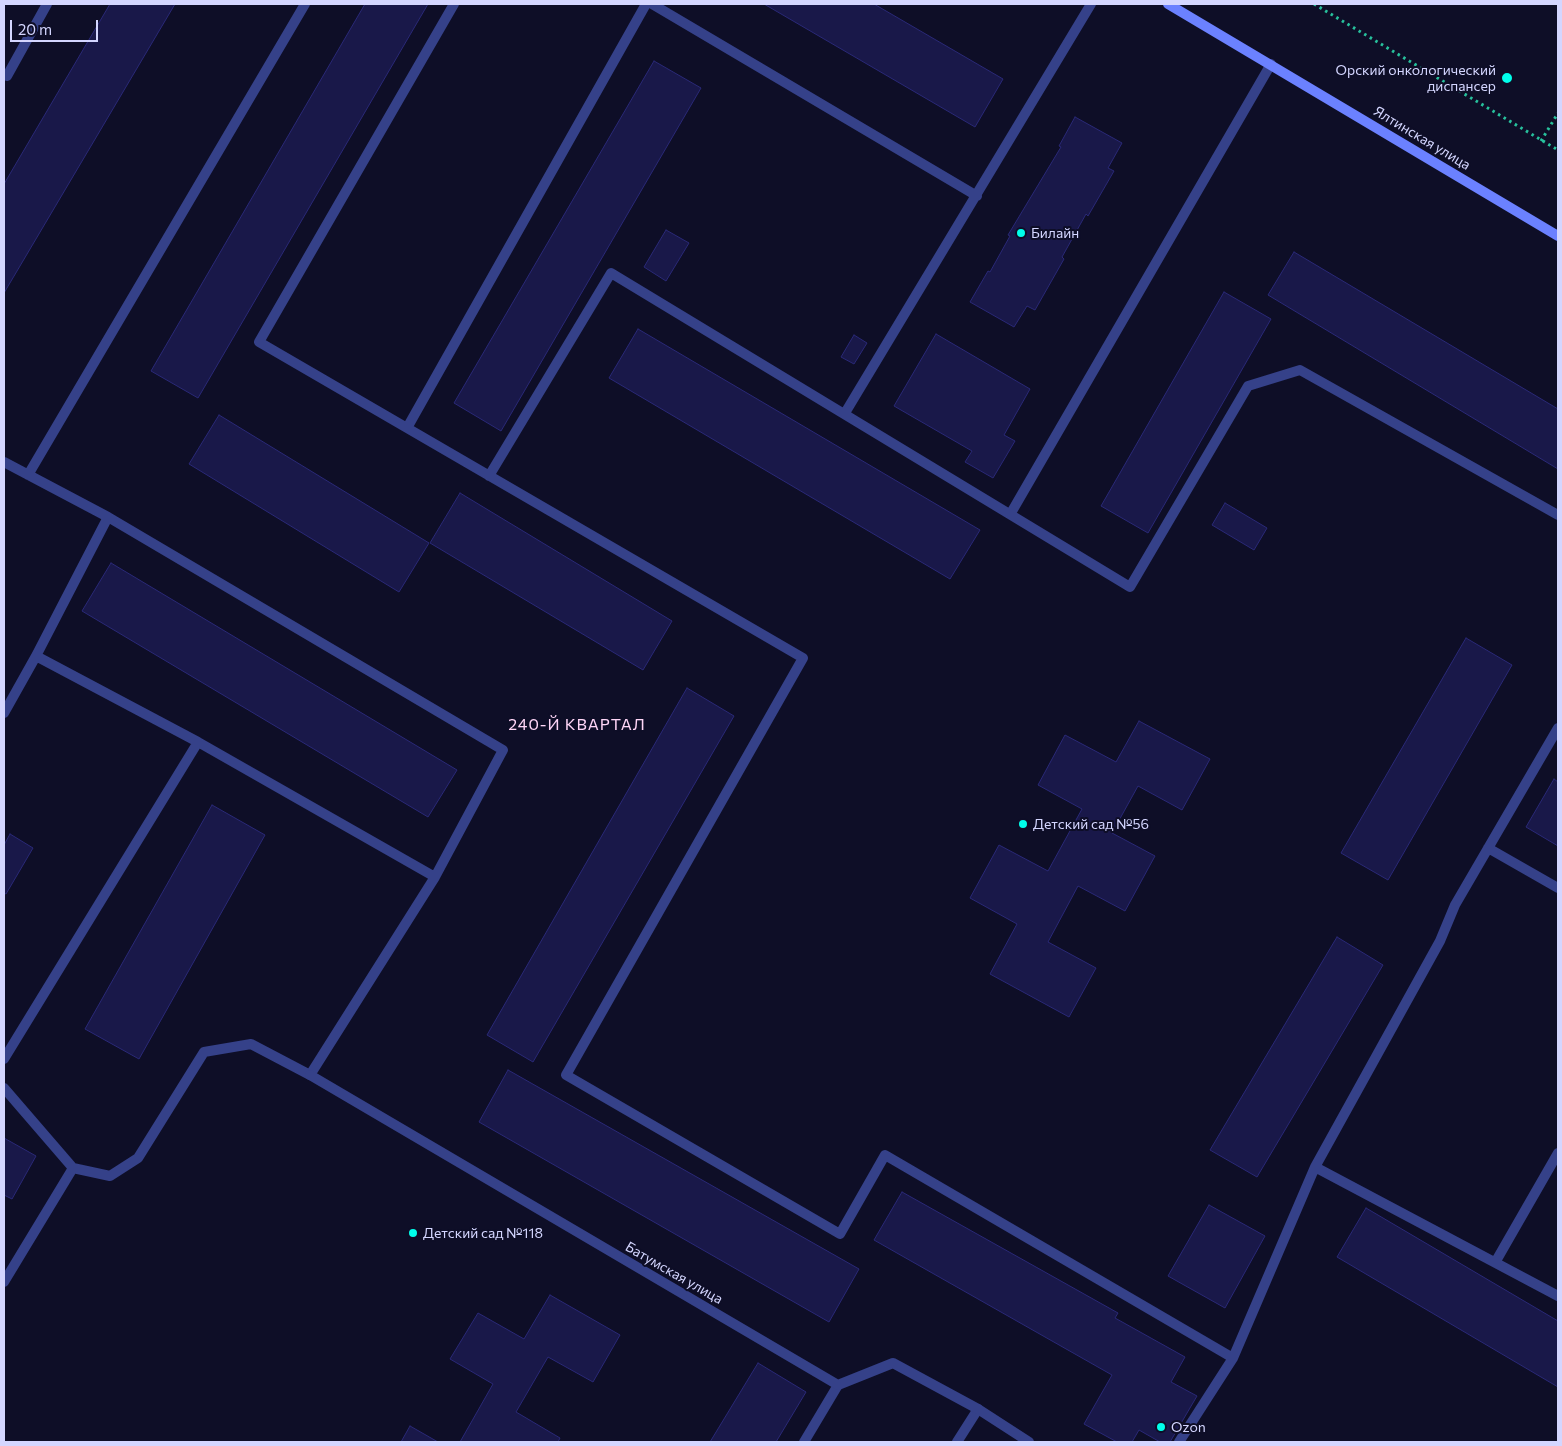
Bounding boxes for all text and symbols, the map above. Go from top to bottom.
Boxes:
scale bar [12,10,100,42]
text: 20 m [18,20,52,38]
place label: Орский онкологический диспансер [1336,62,1496,94]
marker: Орский онкологический диспансер [1500,71,1514,85]
street label: Ялтинская улица [1371,102,1473,174]
place label: Билайн [1031,225,1079,241]
marker: Билайн [1015,227,1027,239]
district label: 240-Й КВАРТАЛ [507,715,647,735]
place label: Детский сад №56 [1033,816,1149,832]
marker: Детский сад №56 [1017,818,1029,830]
place label: Детский сад №118 [423,1225,543,1241]
marker: Детский сад №118 [407,1227,419,1239]
street label: Батумская улица [622,1238,726,1308]
place label: Ozon [1171,1419,1206,1435]
marker: Ozon [1155,1421,1167,1433]

